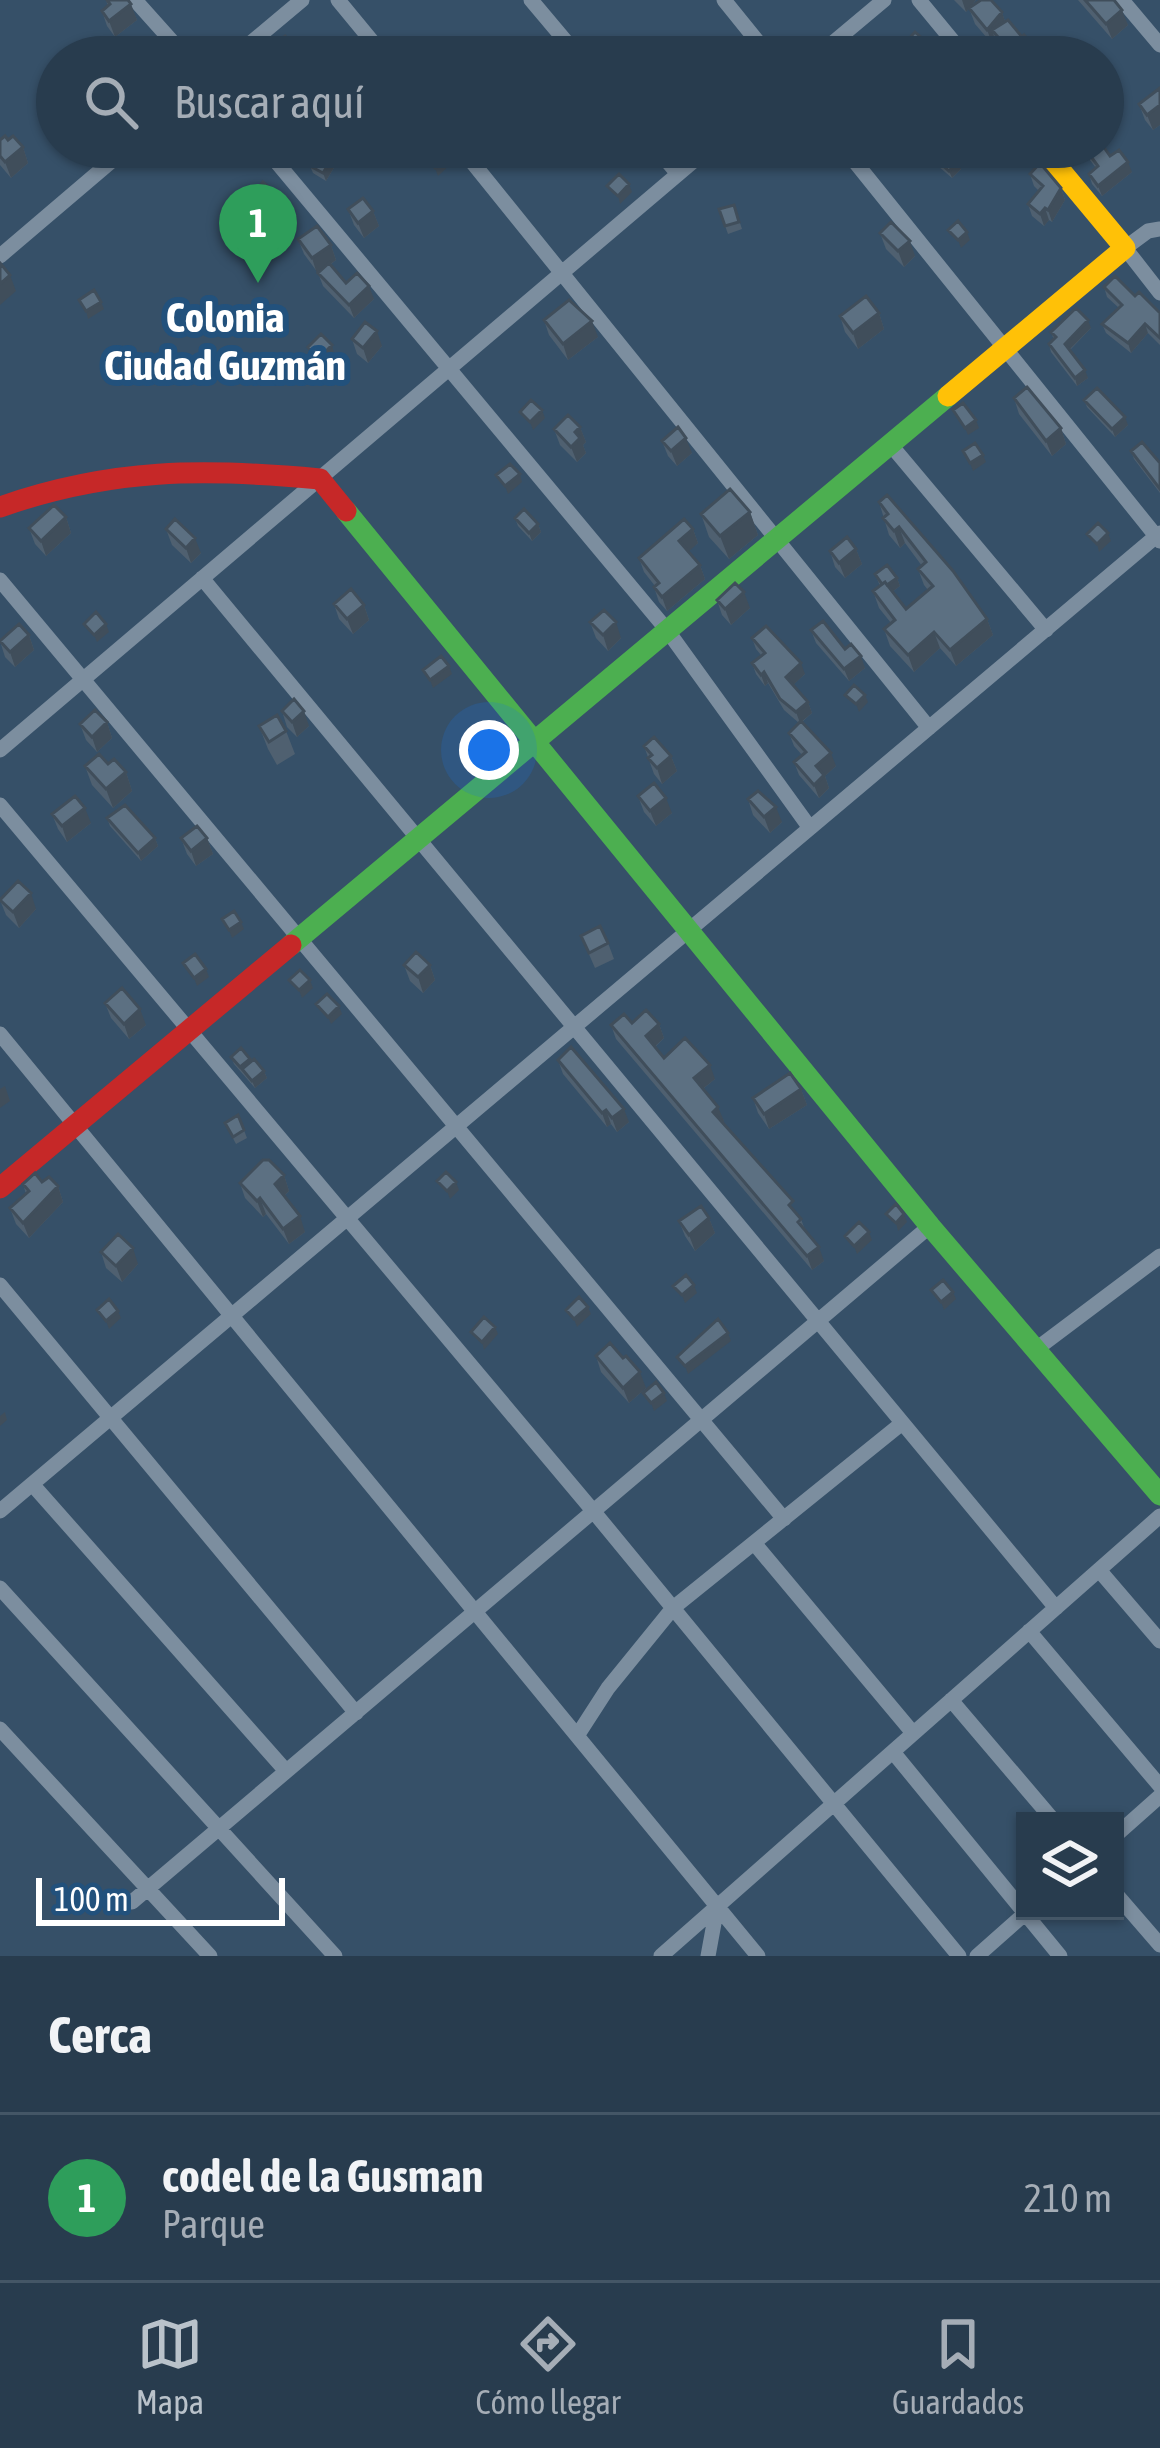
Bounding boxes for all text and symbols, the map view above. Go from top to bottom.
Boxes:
search box [36,36,1124,168]
icon: search [78,69,144,135]
text: Buscar aquí [174,76,364,128]
pin: 1 [219,184,297,283]
district label: Colonia Ciudad Guzmán [104,293,346,389]
your location [459,720,519,780]
map controls [1016,1812,1124,1920]
button: layers [1016,1812,1124,1920]
scale bar [36,1872,285,1925]
text: 100 m [54,1880,129,1918]
text: Cerca [48,2005,152,2064]
text: codel de la Gusman [162,2150,483,2202]
text: 1 [78,2176,96,2220]
text: 210 m [1024,2176,1112,2220]
text: Parque [162,2202,265,2246]
tab: Mapa [136,2311,204,2421]
tab: Cómo llegar [476,2311,621,2421]
tab: Guardados [892,2311,1024,2421]

